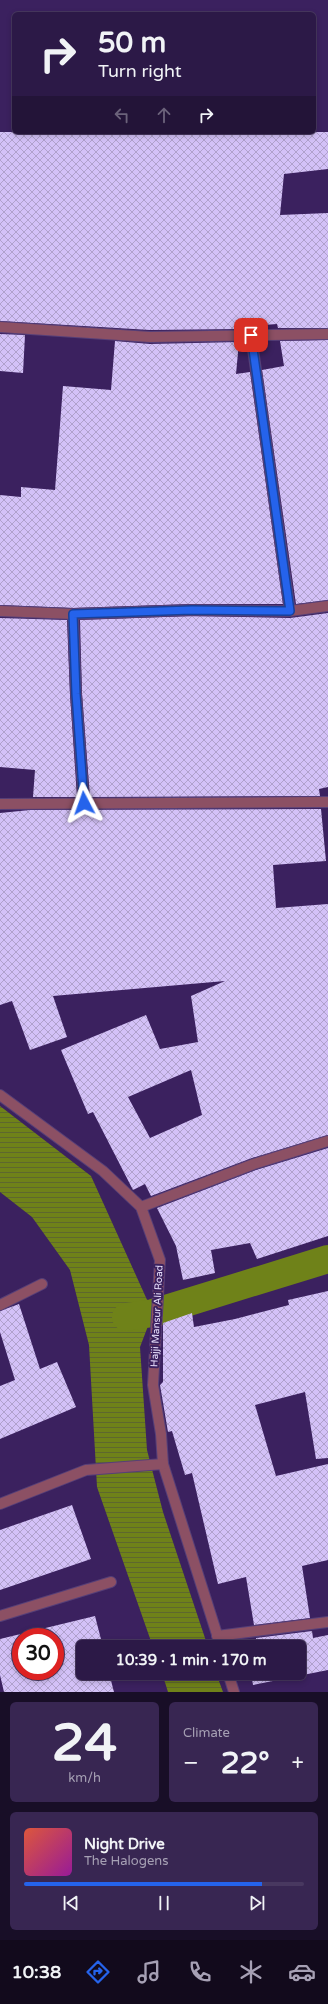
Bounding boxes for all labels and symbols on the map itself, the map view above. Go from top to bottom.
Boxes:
pin [234,318,268,352]
position arrow [63,782,105,824]
street label: Hajji Mansur Ali Road [148,1265,166,1367]
speed limit sign: 30 [12,1628,64,1680]

